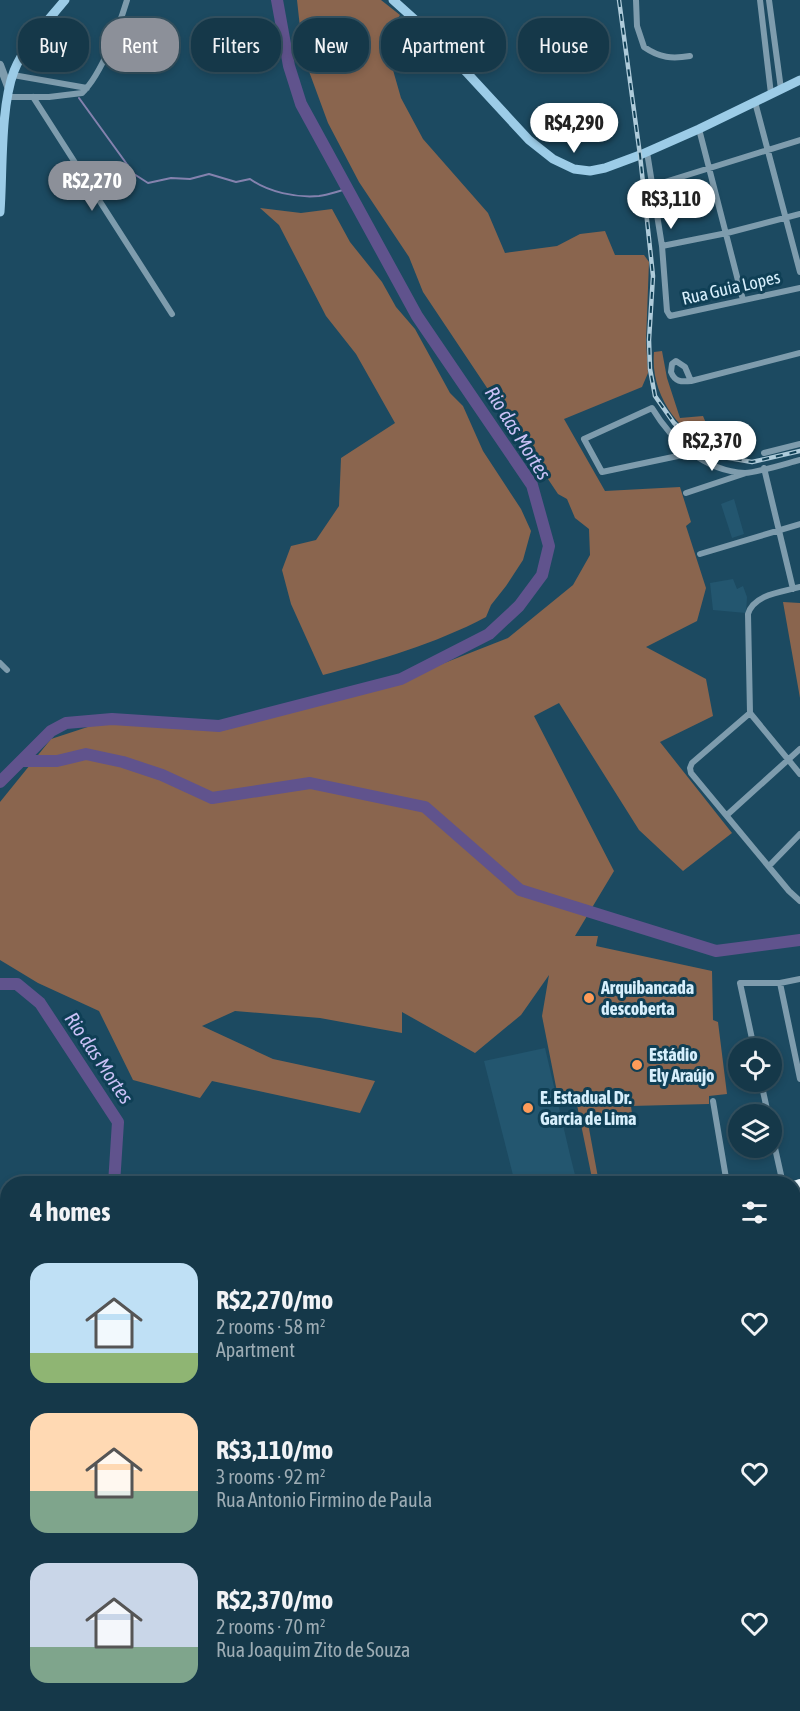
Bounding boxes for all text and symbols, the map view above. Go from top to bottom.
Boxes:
chip: Buy [18,18,89,72]
chip: Rent [101,18,179,72]
chip: Filters [191,18,281,72]
chip: New [293,18,369,72]
chip: Apartment [381,18,506,72]
chip: House [518,18,609,72]
pin: R$4,290 [519,103,629,154]
text: R$4,290 [544,111,604,134]
pin: R$2,270 [37,161,147,212]
text: R$2,270 [62,169,122,192]
pin: R$3,110 [616,179,726,230]
text: R$3,110 [641,187,701,210]
street label: Rua Guia Lopes [680,266,782,309]
water label: Rio das Mortes [481,382,556,484]
pin: R$2,370 [657,421,767,472]
text: R$2,370 [682,429,742,452]
place label: Arquibancada descoberta [600,977,694,1019]
marker: Arquibancada descoberta [582,991,596,1005]
water label: Rio das Mortes [60,1008,138,1108]
map controls [728,1038,782,1158]
button: locate [728,1038,782,1092]
place label: Estádio Ely Araújo [649,1044,715,1086]
marker: Estádio Ely Araújo [630,1058,644,1072]
place label: E. Estadual Dr. Garcia de Lima [540,1087,636,1129]
marker: E. Estadual Dr. Garcia de Lima [521,1101,535,1115]
button: layers [728,1104,782,1158]
icon: filters [738,1196,771,1229]
text: 4 homes [30,1197,110,1227]
text: R$2,270/mo [216,1285,333,1315]
icon: home [78,1287,150,1359]
icon: heart [738,1307,771,1340]
text: 2 rooms · 58 m² [216,1315,326,1338]
text: Apartment [216,1338,295,1361]
text: R$3,110/mo [216,1435,333,1465]
icon: home [78,1437,150,1509]
icon: heart [738,1457,771,1490]
text: 3 rooms · 92 m² [216,1465,326,1488]
text: Rua Antonio Firmino de Paula [216,1488,432,1511]
text: R$2,370/mo [216,1585,333,1615]
icon: home [78,1587,150,1659]
icon: heart [738,1607,771,1640]
text: 2 rooms · 70 m² [216,1615,326,1638]
text: Rua Joaquim Zito de Souza [216,1638,410,1661]

